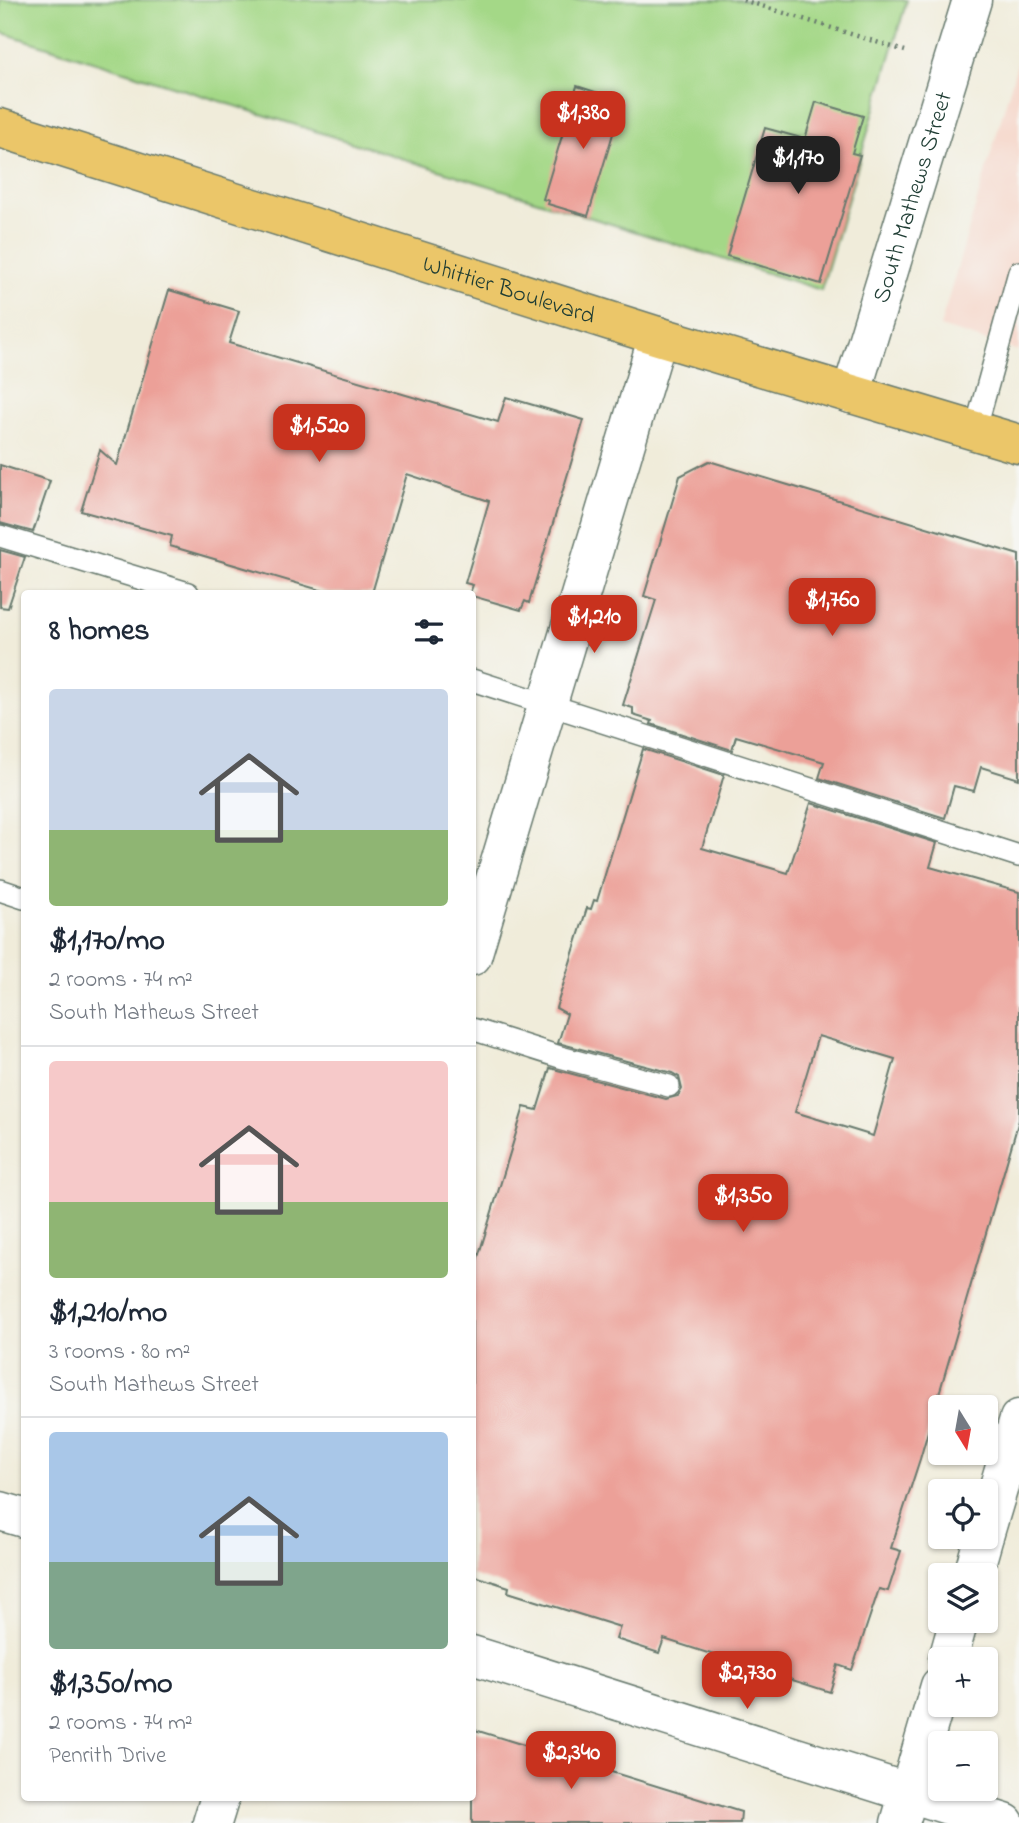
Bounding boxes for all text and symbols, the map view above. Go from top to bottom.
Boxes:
street label: South Mathews Street [865,88,963,308]
pin: $1,380 [526,92,640,151]
text: $1,380 [556,97,610,130]
pin: $1,170 [741,136,855,196]
text: $1,170 [772,142,824,175]
street label: Whittier Boulevard [418,248,600,335]
pin: $1,520 [262,405,376,464]
text: $1,520 [289,410,349,443]
pin: $1,760 [775,578,889,638]
text: $1,760 [805,584,859,617]
pin: $1,210 [537,596,651,655]
text: $1,210 [567,601,621,634]
text: 8 homes [49,610,150,654]
icon: filters [410,613,448,651]
icon: home [186,735,312,861]
text: $1,170/mo [49,920,165,964]
text: 2 rooms · 74 m² [49,964,193,997]
text: South Mathews Street [49,997,259,1030]
icon: home [186,1107,312,1233]
pin: $1,350 [686,1174,800,1234]
text: $1,350 [714,1180,772,1213]
text: $1,210/mo [49,1292,167,1336]
text: 3 rooms · 80 m² [49,1336,190,1369]
text: South Mathews Street [49,1369,259,1402]
north arrow [928,1395,998,1465]
map controls [928,1395,998,1801]
icon: home [186,1478,312,1604]
button: locate [928,1479,998,1549]
button: layers [928,1563,998,1633]
button: + [928,1647,998,1717]
pin: $2,730 [690,1652,804,1711]
text: $2,730 [718,1657,776,1690]
text: $1,350/mo [49,1663,173,1707]
text: 2 rooms · 74 m² [49,1707,193,1740]
button: − [928,1731,998,1801]
pin: $2,340 [514,1732,628,1791]
text: $2,340 [542,1737,600,1770]
text: Penrith Drive [49,1740,166,1773]

